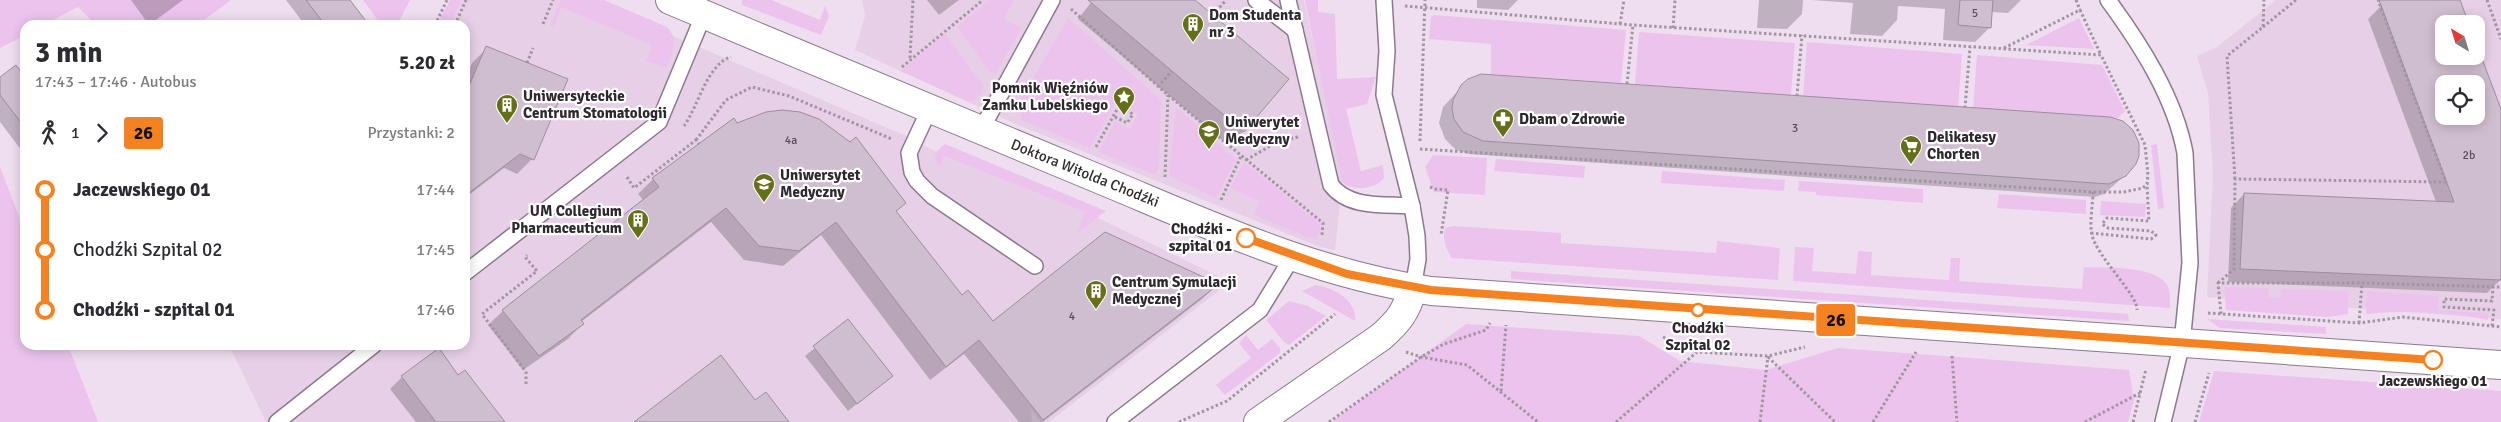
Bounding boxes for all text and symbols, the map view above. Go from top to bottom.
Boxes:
place label: Dom Studenta nr 3 [1209,6,1302,41]
house number: 5 [1972,6,1978,21]
building icon: Dom Studenta nr 3 [1181,12,1205,43]
north arrow [2435,15,2485,65]
map controls [2435,15,2485,125]
text: 3 min [35,36,103,70]
text: 5.20 zł [399,51,455,75]
text: 17:43 – 17:46 · Autobus [35,72,196,92]
button: locate [2435,75,2485,125]
place label: Pomnik Więźniów Zamku Lubelskiego [982,79,1109,114]
place icon: Pomnik Więźniów Zamku Lubelskiego [1112,85,1136,116]
place label: Uniwersyteckie Centrum Stomatologii [523,87,667,122]
building icon: Uniwersyteckie Centrum Stomatologii [495,93,519,124]
pharmacy icon: Dbam o Zdrowie [1491,107,1515,138]
place label: Dbam o Zdrowie [1519,110,1625,128]
place label: Uniwerytet Medyczny [1225,113,1300,148]
icon: walk [35,119,63,147]
icon: forward [88,119,116,147]
school or university icon: Uniwerytet Medyczny [1197,119,1221,150]
house number: 3 [1792,121,1798,136]
text: 26 [134,122,153,144]
text: 1 [71,123,80,143]
text: Przystanki: 2 [367,123,455,143]
place label: Delikatesy Chorten [1927,128,1996,163]
house number: 4a [785,133,797,148]
supermarket icon: Delikatesy Chorten [1899,134,1923,165]
street label: Doktora Witolda Chodźki [1008,135,1162,211]
house number: 2b [2463,148,2475,163]
place label: Uniwersytet Medyczny [780,166,861,201]
school or university icon: Uniwersytet Medyczny [752,172,776,203]
text: Jaczewskiego 01 [73,178,210,202]
text: 17:44 [416,180,455,200]
place label: UM Collegium Pharmaceuticum [511,202,622,237]
building icon: UM Collegium Pharmaceuticum [626,208,650,239]
place label: Chodźki - szpital 01 [1169,220,1232,255]
marker: Chodźki - szpital 01 [1236,228,1256,248]
text: Chodźki Szpital 02 [73,238,223,262]
text: 17:45 [416,240,455,260]
place label: Centrum Symulacji Medycznej [1112,273,1237,308]
building icon: Centrum Symulacji Medycznej [1084,279,1108,310]
text: Chodźki - szpital 01 [73,298,235,322]
text: 17:46 [416,300,455,320]
marker: Chodźki Szpital 02 [1691,303,1705,317]
line badge: 26 [1814,304,1858,336]
house number: 4 [1069,309,1076,324]
text: 26 [1826,309,1846,331]
place label: Chodźki Szpital 02 [1665,319,1731,354]
marker: Jaczewskiego 01 [2423,350,2443,370]
place label: Jaczewskiego 01 [2379,372,2487,390]

